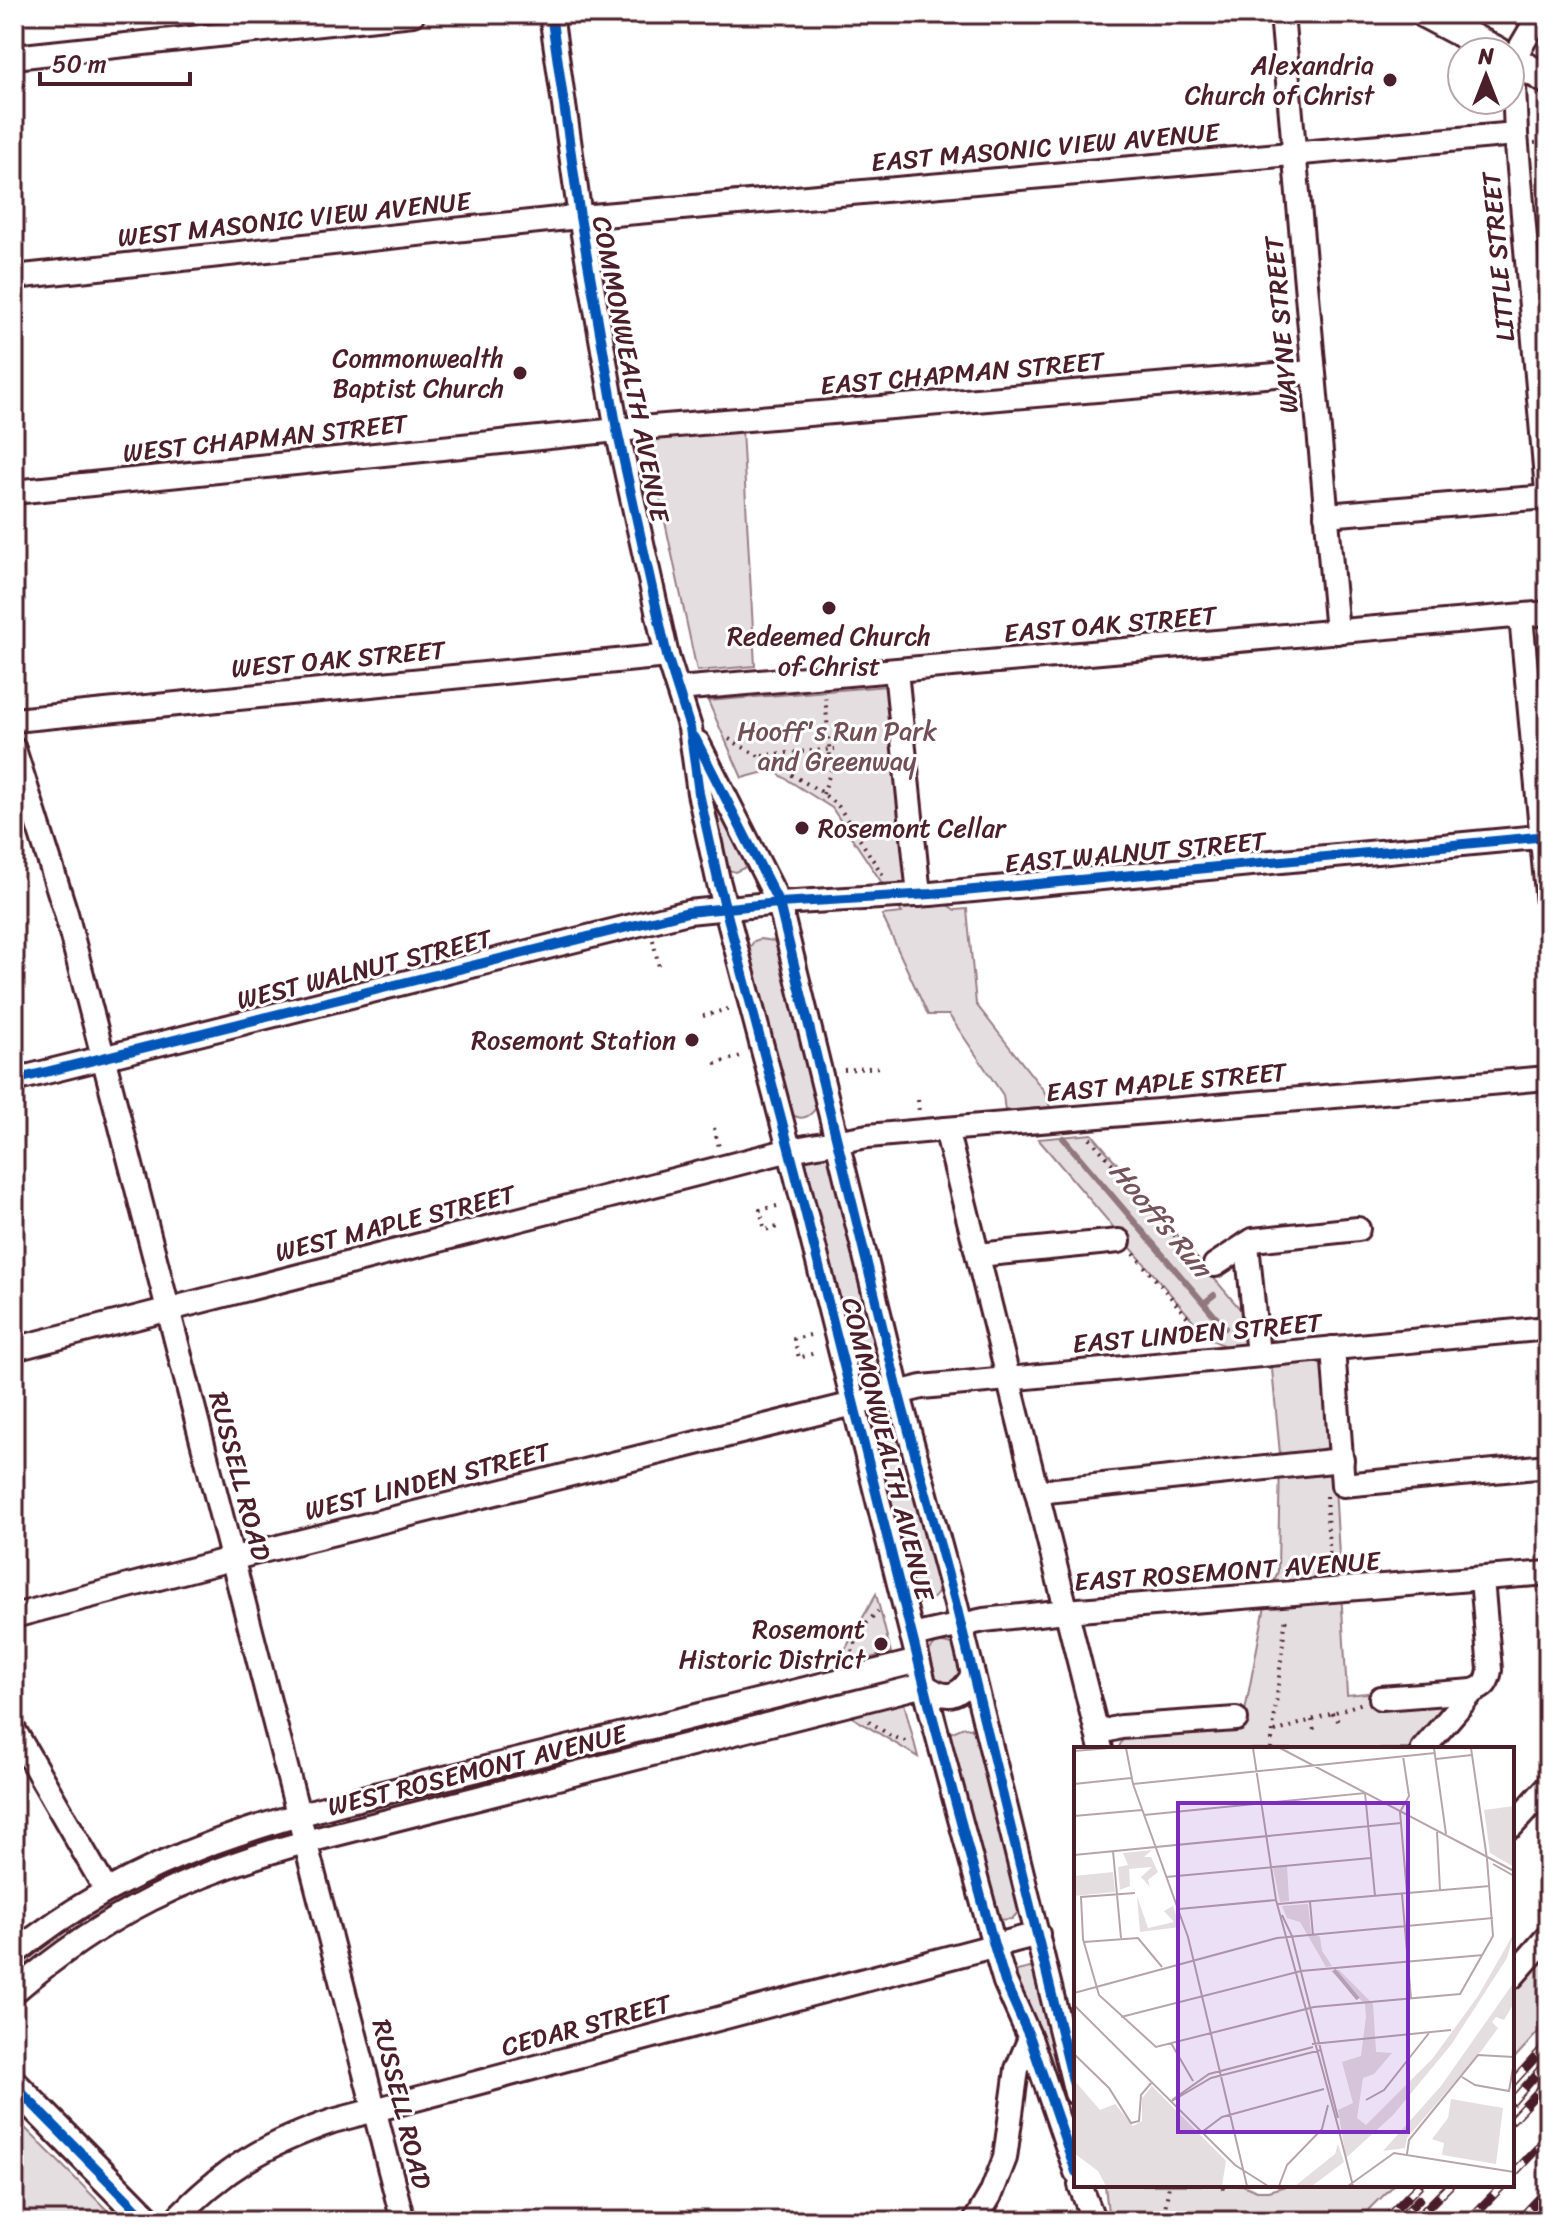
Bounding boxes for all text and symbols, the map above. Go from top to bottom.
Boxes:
scale bar [40,36,190,86]
north arrow [1446,36,1526,116]
text: N [1477,37,1494,76]
place label: Alexandria Church of Christ [1185,42,1376,118]
text: 50 m [52,43,107,85]
marker: Alexandria Church of Christ [1381,71,1399,89]
street label: EAST MASONIC VIEW AVENUE [869,109,1223,185]
street label: LITTLE STREET [1467,168,1528,344]
street label: WEST MASONIC VIEW AVENUE [115,177,474,260]
street label: COMMONWEALTH AVENUE [579,212,684,528]
street label: WAYNE STREET [1250,233,1312,416]
place label: Commonwealth Baptist Church [332,335,504,411]
street label: EAST CHAPMAN STREET [818,337,1108,408]
marker: Commonwealth Baptist Church [511,364,529,382]
street label: WEST CHAPMAN STREET [120,400,412,476]
street label: EAST OAK STREET [1002,592,1220,656]
marker: Redeemed Church of Christ [820,599,838,617]
place label: Redeemed Church of Christ [727,613,931,689]
street label: WEST OAK STREET [229,627,449,691]
park label: Hooff's Run Park and Greenway [737,708,937,784]
place label: Rosemont Cellar [818,805,1007,851]
street label: EAST WALNUT STREET [1002,818,1269,886]
marker: Rosemont Cellar [793,819,811,837]
street label: WEST WALNUT STREET [232,915,498,1023]
place label: Rosemont Station [471,1017,676,1063]
marker: Rosemont Station [683,1031,701,1049]
street label: EAST MAPLE STREET [1044,1048,1290,1115]
water label: Hooffs Run [1097,1150,1226,1291]
street label: WEST MAPLE STREET [270,1171,521,1275]
street label: COMMONWEALTH AVENUE [828,1292,948,1607]
street label: EAST LINDEN STREET [1070,1299,1325,1367]
street label: RUSSELL ROAD [195,1386,285,1566]
street label: WEST LINDEN STREET [300,1428,557,1534]
street label: EAST ROSEMONT AVENUE [1073,1537,1383,1605]
place label: Rosemont Historic District [679,1606,867,1682]
marker: Rosemont Historic District [872,1635,890,1653]
street label: WEST ROSEMONT AVENUE [323,1710,633,1829]
inset map [1074,1747,1514,2187]
street label: CEDAR STREET [496,1980,678,2070]
street label: RUSSELL ROAD [359,2014,445,2194]

